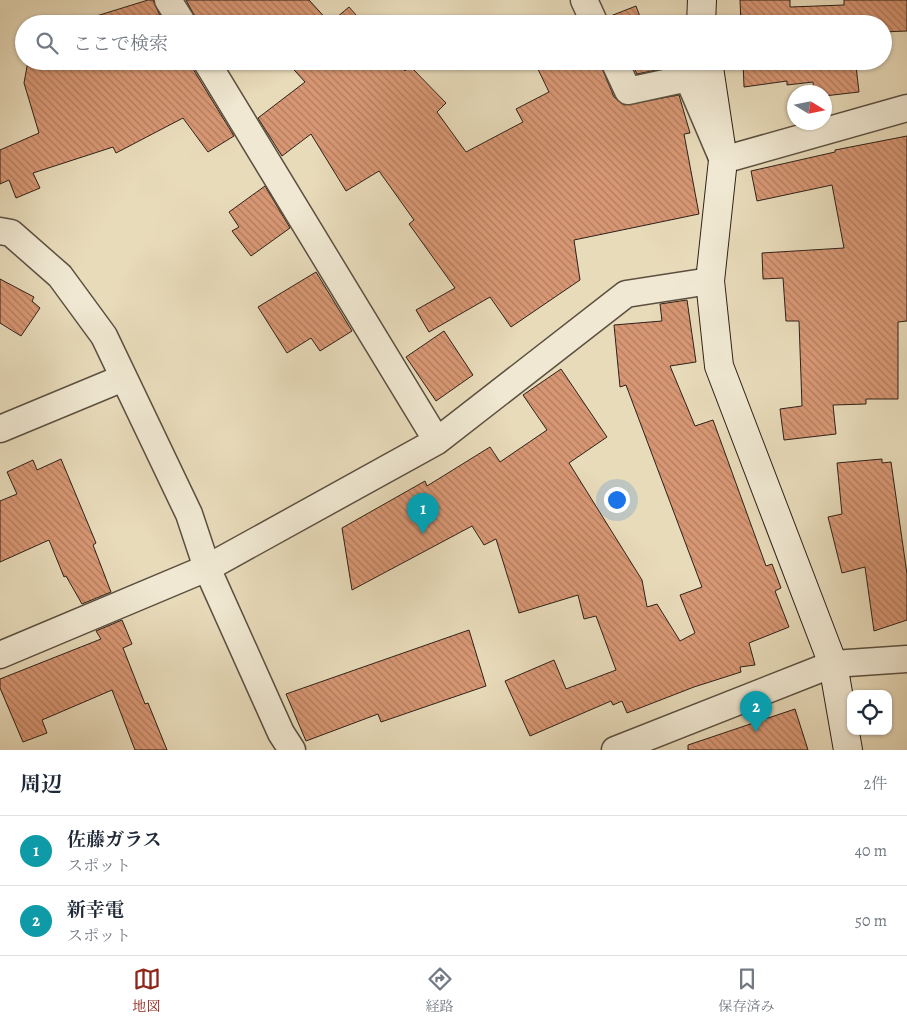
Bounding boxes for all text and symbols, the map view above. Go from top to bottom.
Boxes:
search box [15,15,892,70]
icon: search [33,29,61,57]
text: ここで検索 [73,31,168,57]
north arrow [787,85,832,130]
your location [604,487,630,513]
pin: 1 [407,493,439,534]
map controls [847,690,892,735]
button: locate [847,690,892,735]
pin: 2 [740,691,772,732]
text: 周辺 [20,770,62,798]
text: 2件 [863,773,887,795]
text: 佐藤ガラス [67,827,161,853]
text: 1 [33,840,39,862]
text: 40 m [855,840,887,862]
text: スポット [67,855,131,877]
text: 新幸電 [67,897,124,923]
text: 2 [32,910,40,932]
text: 50 m [855,910,887,932]
text: スポット [67,925,131,947]
tab: 地図 [133,965,161,1016]
tab: 経路 [426,965,454,1016]
tab: 保存済み [719,965,775,1016]

